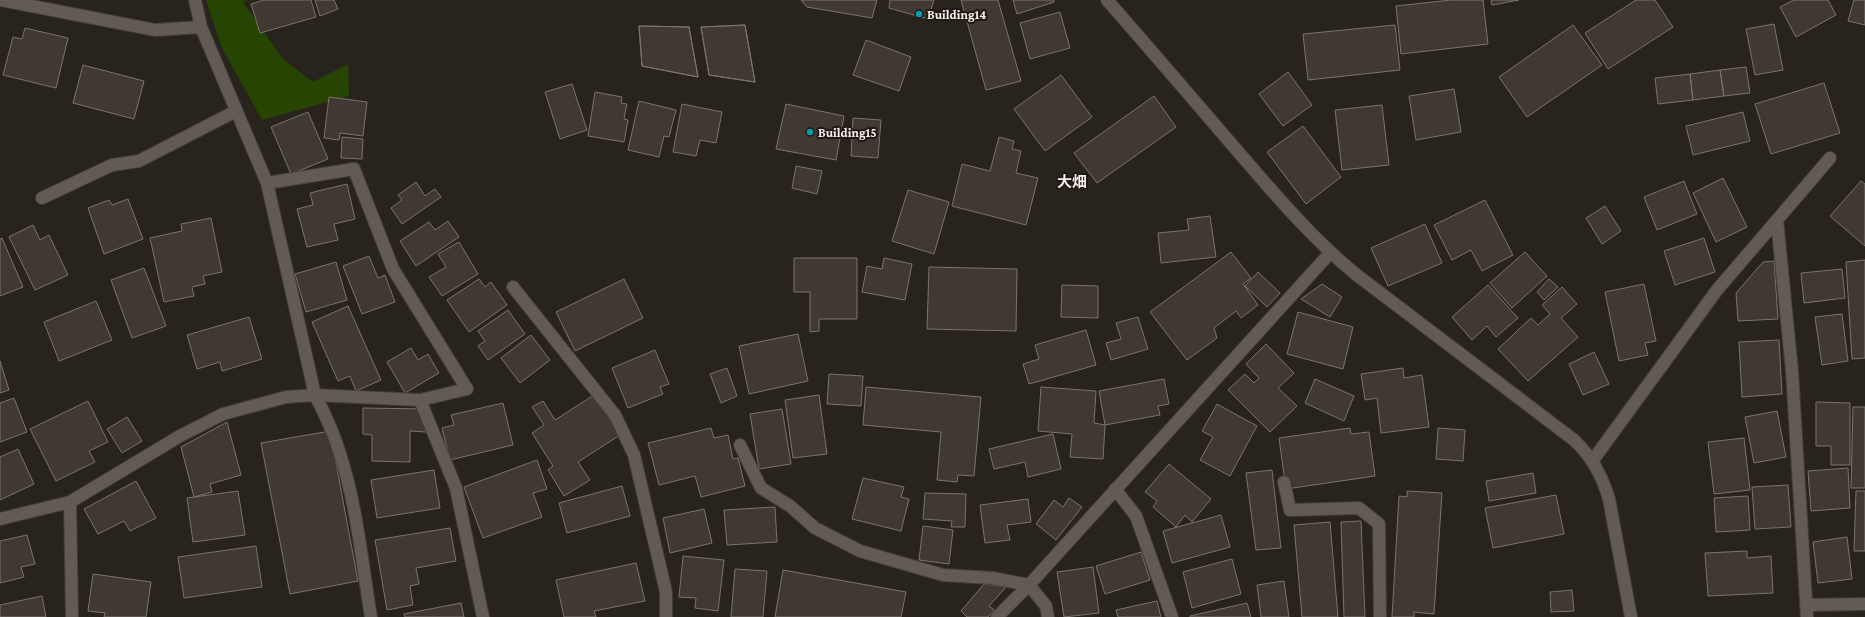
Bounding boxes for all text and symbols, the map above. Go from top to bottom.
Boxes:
place label: Building14 [927,7,986,22]
marker: Building14 [914,9,924,19]
place label: Building15 [818,125,877,140]
marker: Building15 [805,127,815,137]
district label: 大畑 [1057,174,1087,190]

